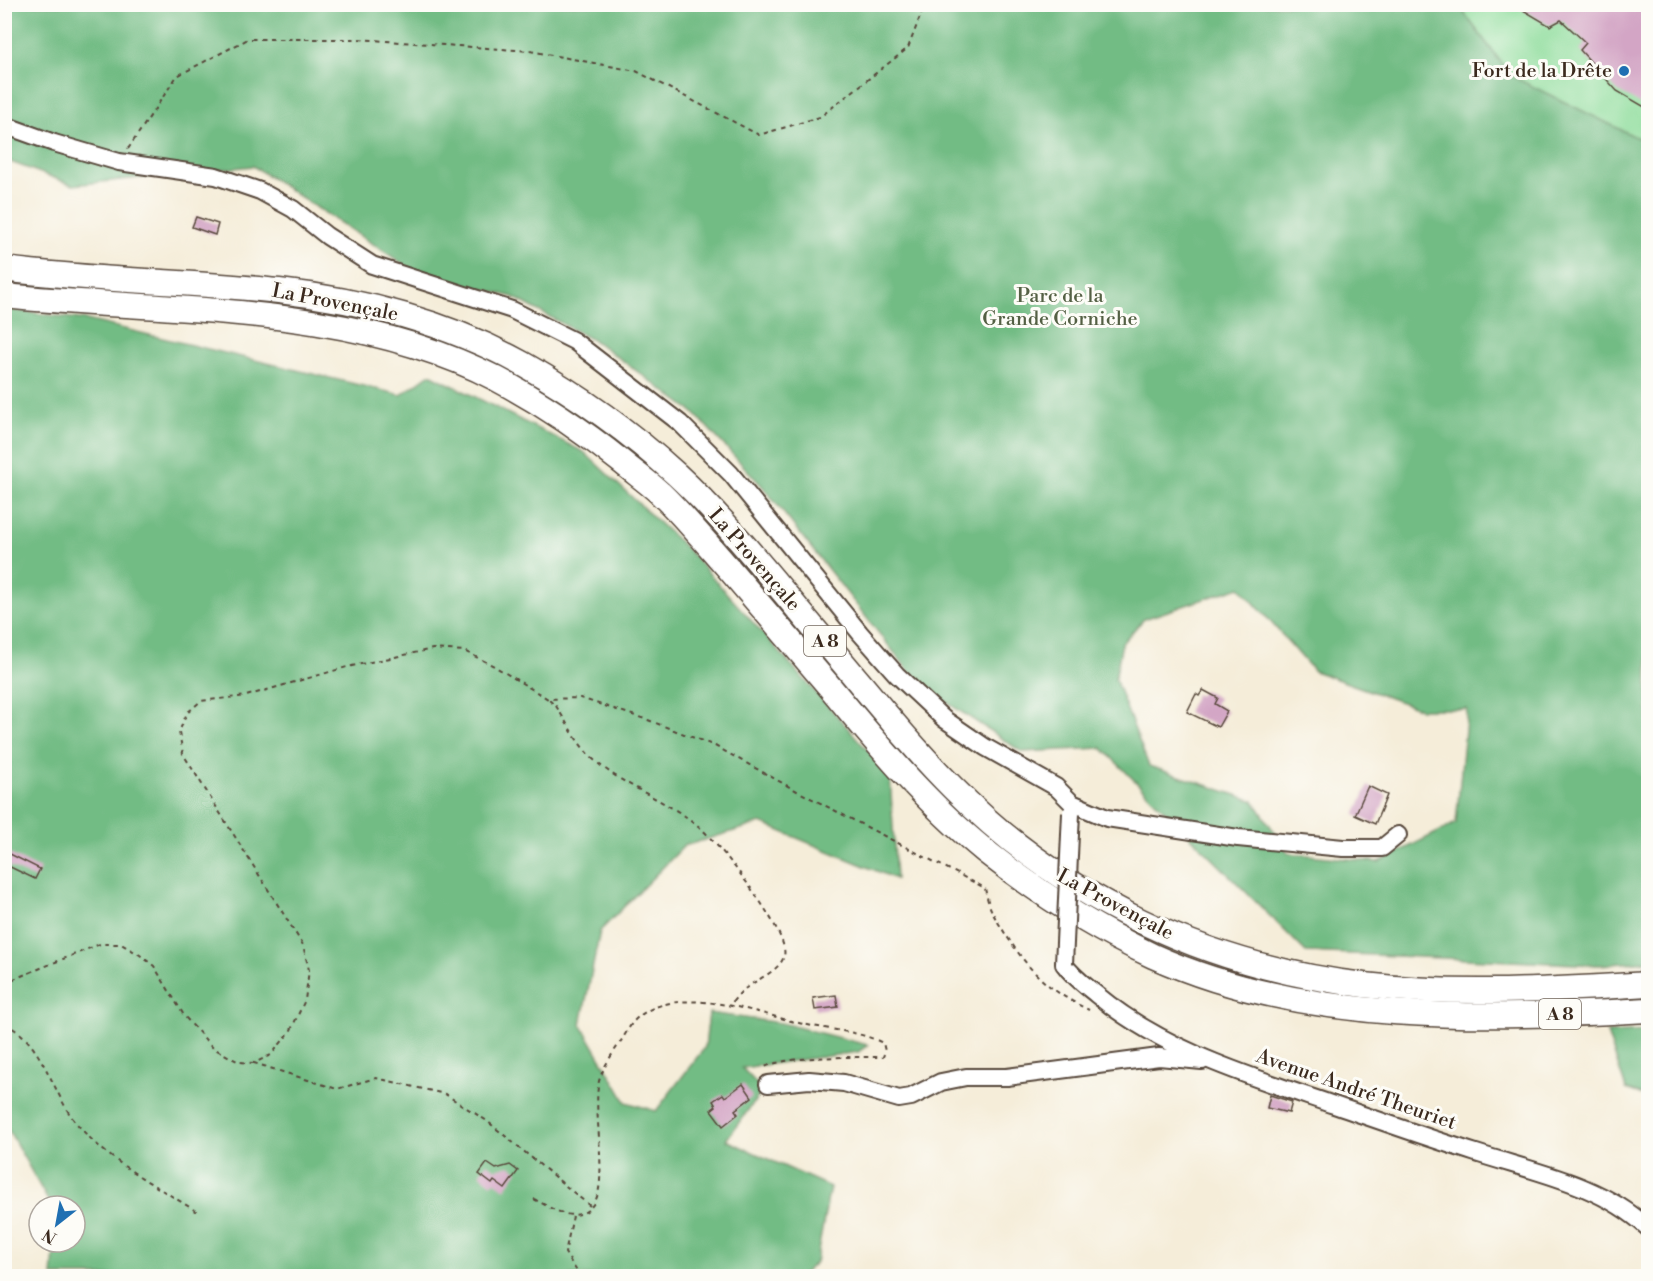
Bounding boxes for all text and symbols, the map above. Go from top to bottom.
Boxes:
place label: Fort de la Drête [1472,59,1612,84]
marker: Fort de la Drête [1617,64,1631,78]
street label: La Provençale [270,278,400,328]
park label: Parc de la Grande Corniche [982,284,1138,332]
street label: La Provençale [702,503,806,617]
road number: A 8 [804,626,846,656]
street label: La Provençale [1052,864,1178,946]
road number: A 8 [1539,999,1581,1029]
street label: Avenue André Theuriet [1252,1044,1459,1136]
north arrow [27,1194,87,1254]
text: N [39,1224,60,1248]

